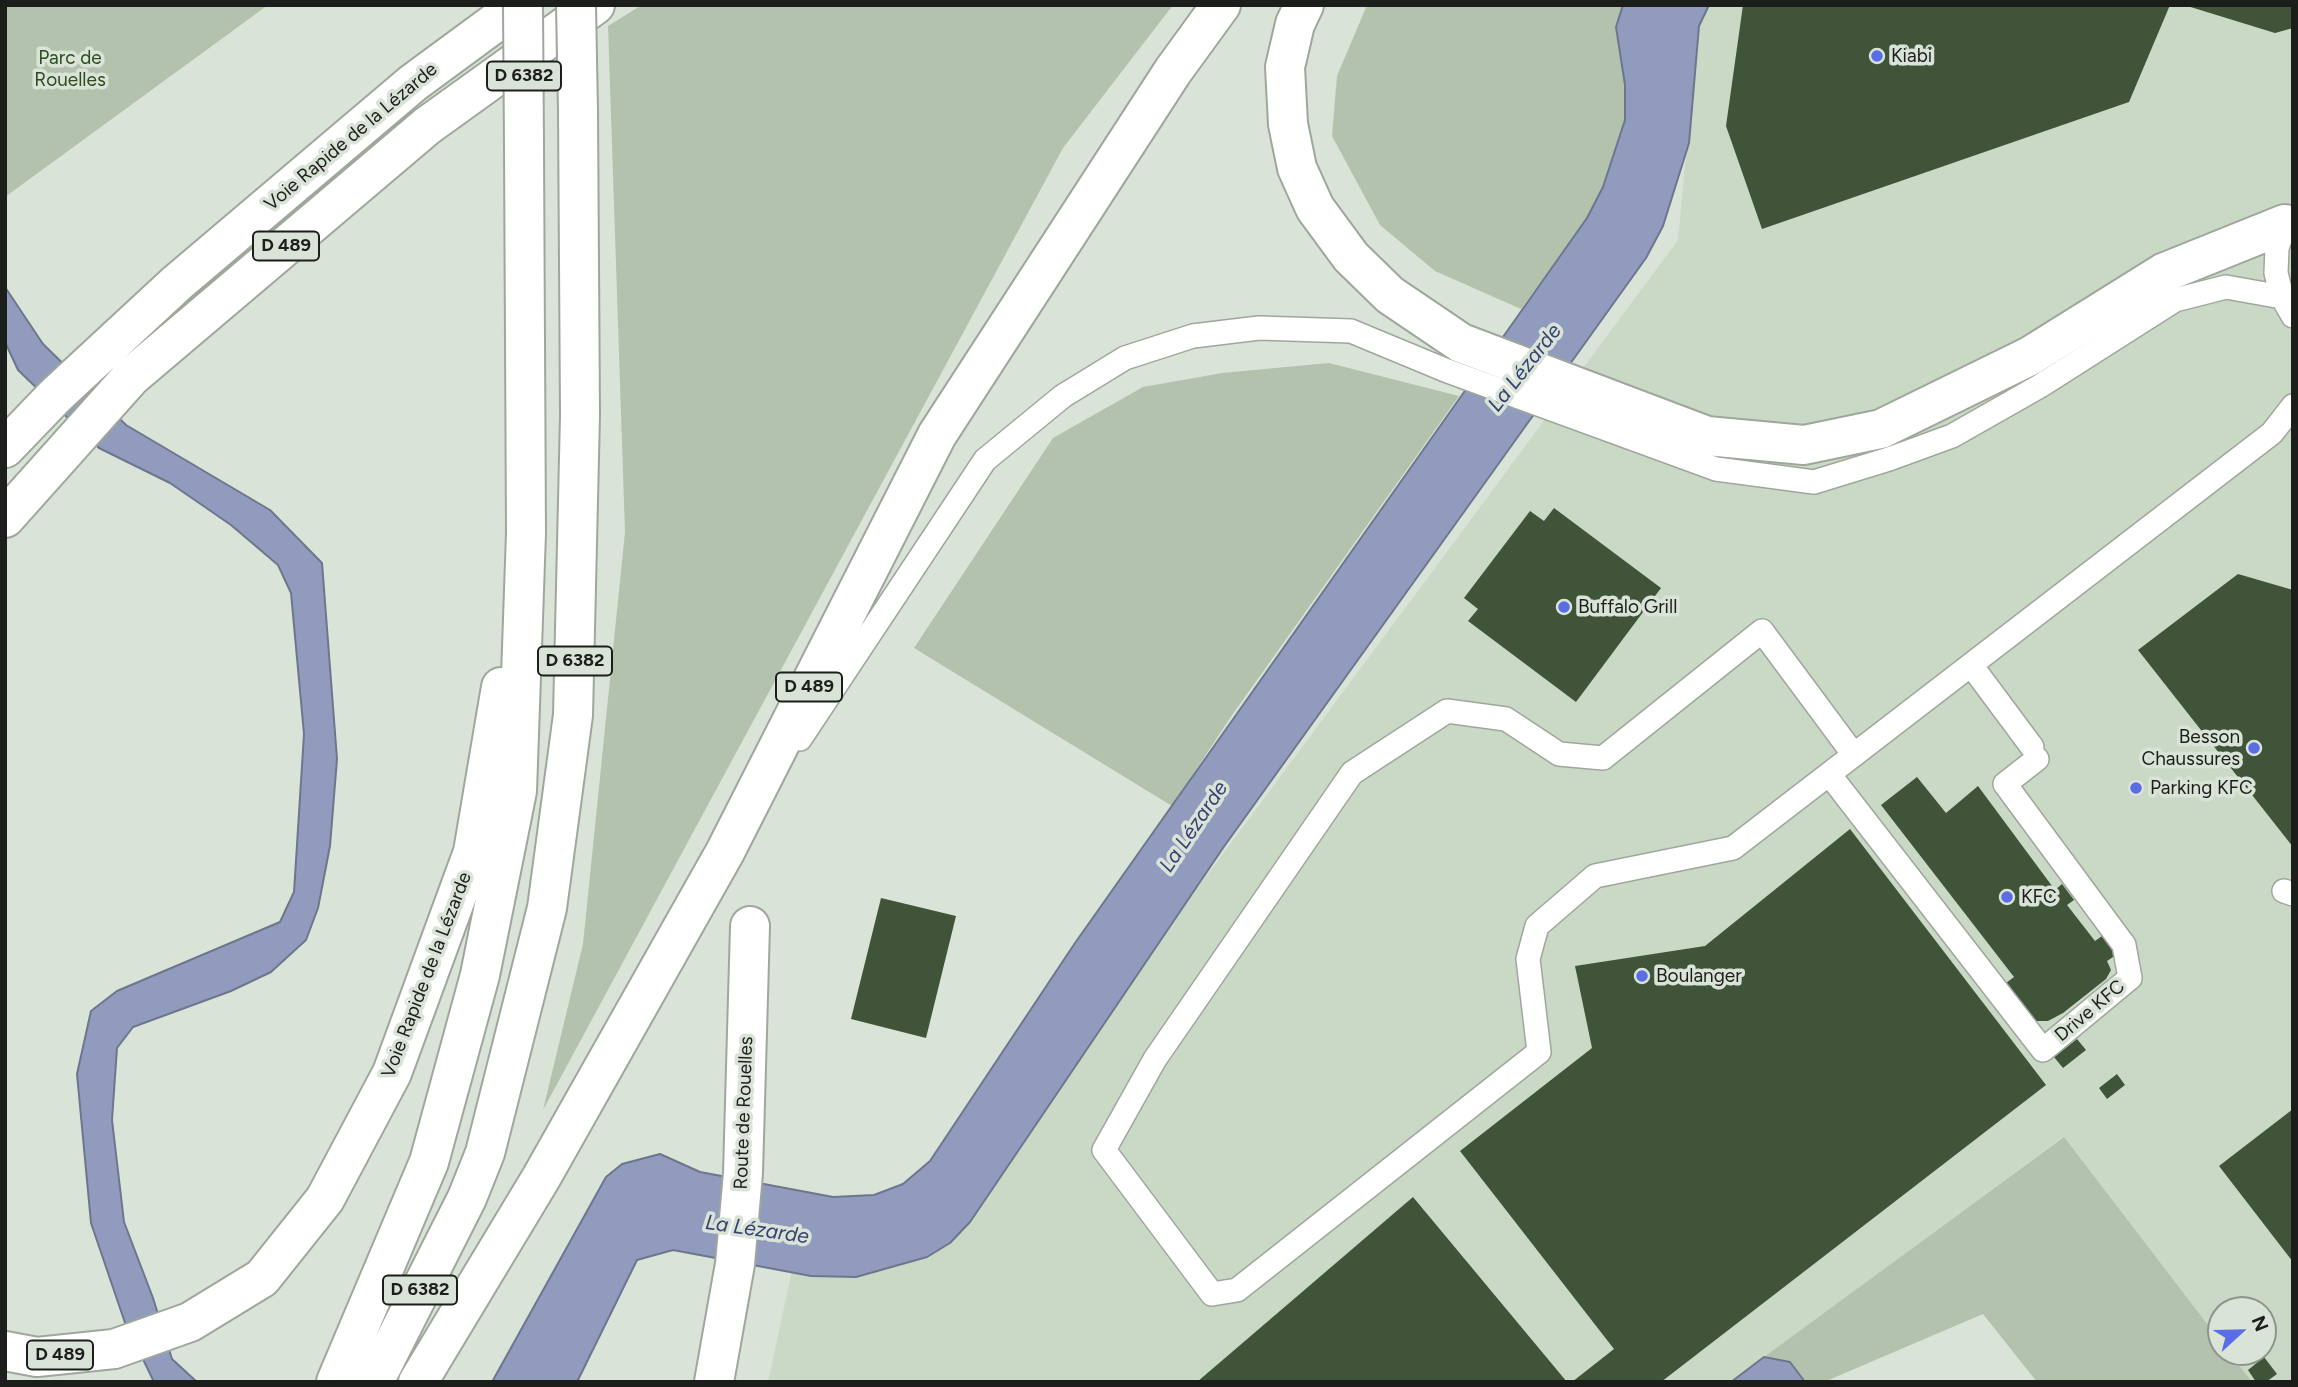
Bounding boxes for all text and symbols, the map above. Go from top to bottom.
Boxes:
place label: Kiabi [1891,45,1932,67]
park label: Parc de Rouelles [34,47,106,91]
marker: Kiabi [1869,48,1885,64]
street label: Voie Rapide de la Lézarde [260,58,442,216]
road number: D 6382 [487,62,561,90]
road number: D 489 [253,232,319,260]
water label: La Lézarde [1483,319,1567,417]
place label: Buffalo Grill [1578,596,1677,618]
marker: Buffalo Grill [1556,599,1572,615]
road number: D 6382 [538,646,612,676]
road number: D 489 [776,672,842,702]
place label: Besson Chaussures [2141,726,2240,770]
marker: Besson Chaussures [2246,740,2262,756]
water label: La Lézarde [1154,777,1234,877]
place label: Parking KFC [2150,777,2253,799]
marker: Parking KFC [2128,780,2144,796]
street label: Voie Rapide de la Lézarde [377,869,477,1081]
place label: KFC [2021,886,2057,908]
marker: KFC [1999,889,2015,905]
place label: Boulanger [1656,965,1742,987]
marker: Boulanger [1634,968,1650,984]
street label: Drive KFC [2050,975,2130,1047]
street label: Route de Rouelles [730,1036,758,1190]
water label: La Lézarde [704,1210,810,1250]
road number: D 6382 [383,1275,457,1304]
north arrow [2207,1296,2277,1366]
text: N [2247,1313,2273,1335]
road number: D 489 [27,1340,93,1370]

